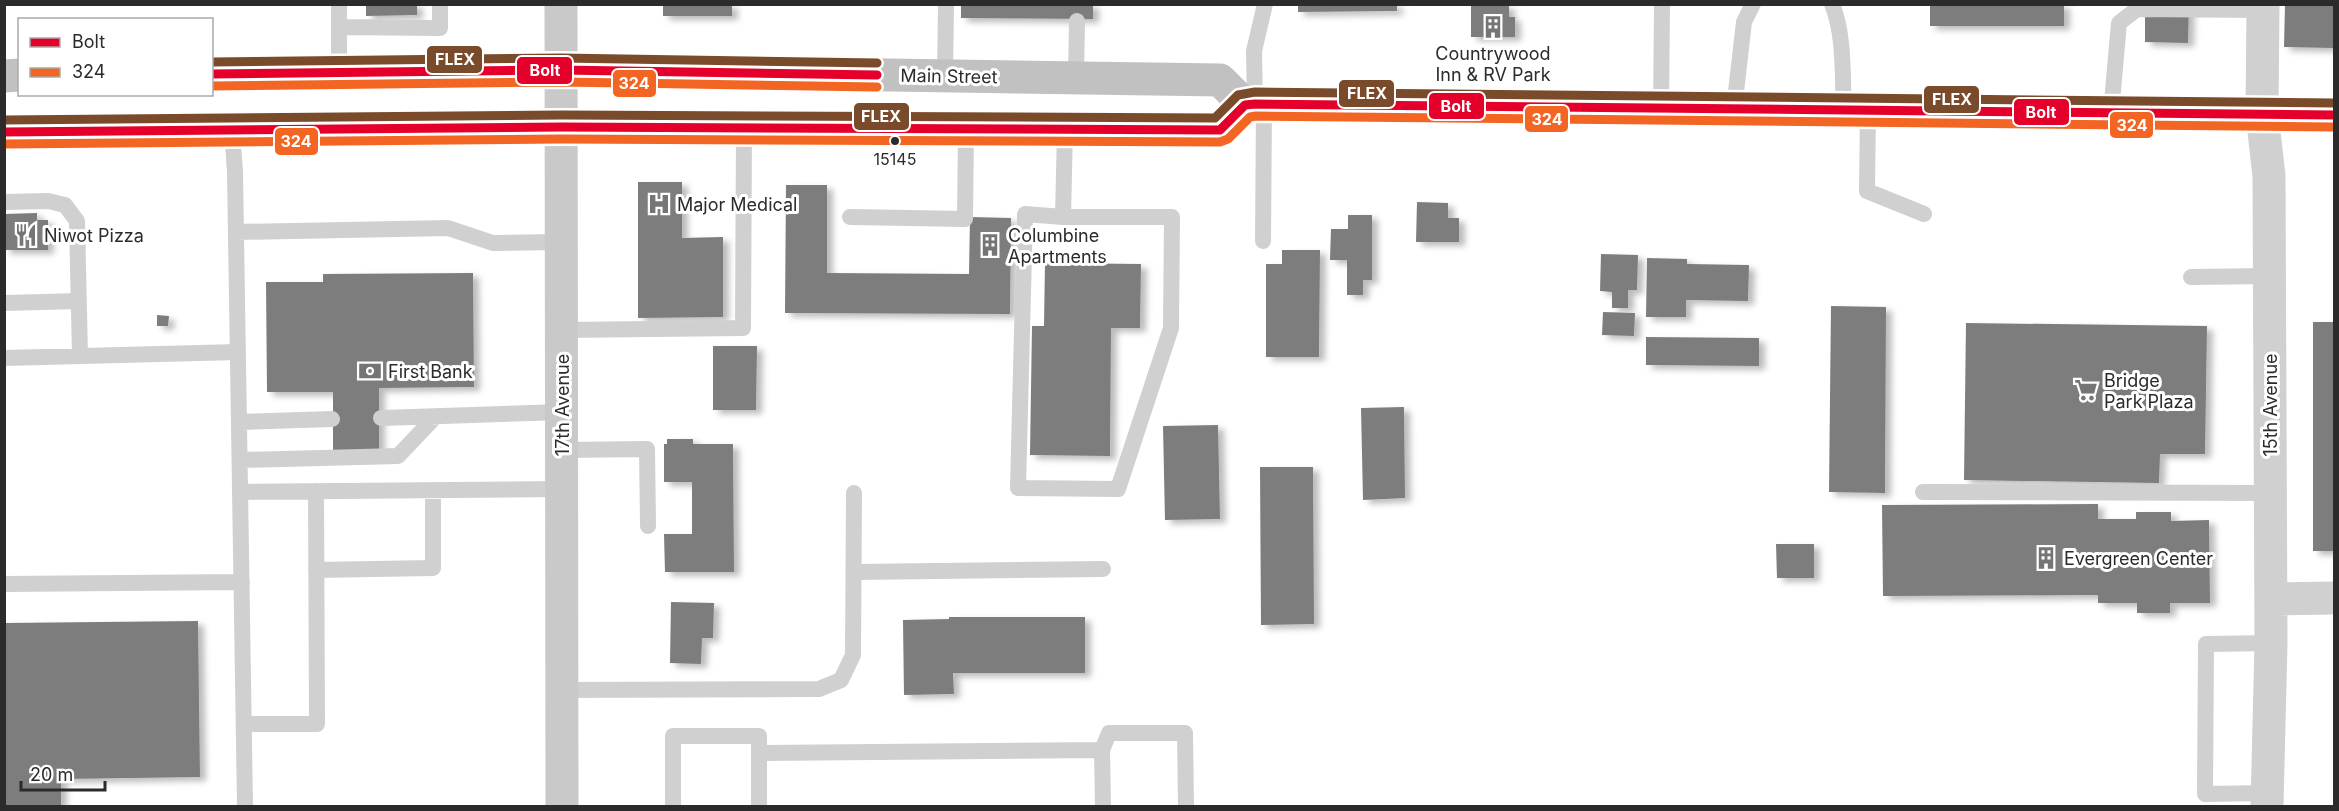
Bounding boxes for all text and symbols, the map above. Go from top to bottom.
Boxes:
building icon: Countrywood Inn & RV Park [1480,14,1506,40]
legend [18,18,213,96]
text: Bolt [72,31,105,52]
place label: Countrywood Inn & RV Park [1435,43,1551,85]
line badge: FLEX [426,45,483,74]
text: FLEX [435,49,475,69]
line badge: Bolt [516,56,573,85]
text: Bolt [530,60,561,80]
text: 324 [72,61,105,82]
street label: Main Street [900,65,998,87]
line badge: 324 [612,69,657,98]
text: 324 [619,73,650,93]
line badge: FLEX [1338,79,1395,108]
text: FLEX [1347,83,1387,103]
line badge: FLEX [1923,85,1980,114]
text: FLEX [1932,89,1972,109]
line badge: Bolt [1428,92,1485,120]
text: Bolt [1441,96,1472,116]
line badge: Bolt [2013,98,2070,126]
line badge: FLEX [853,102,910,131]
text: Bolt [2026,102,2057,122]
line badge: 324 [1524,105,1569,133]
text: FLEX [861,106,901,126]
text: 324 [1532,109,1563,129]
line badge: 324 [2109,111,2154,139]
text: 324 [2117,115,2148,135]
line badge: 324 [274,127,319,156]
text: 324 [281,131,312,151]
marker: 15145 [889,135,901,147]
place label: 15145 [874,149,916,169]
hospital icon: Major Medical [646,191,672,217]
place label: Major Medical [677,194,797,215]
restaurant icon: Niwot Pizza [13,222,39,248]
place label: Niwot Pizza [44,225,144,246]
place label: Columbine Apartments [1008,225,1107,267]
building icon: Columbine Apartments [977,232,1003,258]
street label: 15th Avenue [2260,353,2281,457]
street label: 17th Avenue [552,354,573,456]
bank icon: First Bank [357,358,383,384]
place label: First Bank [388,361,473,382]
place label: Bridge Park Plaza [2104,370,2194,412]
supermarket icon: Bridge Park Plaza [2073,377,2099,403]
building icon: Evergreen Center [2033,545,2059,571]
place label: Evergreen Center [2064,548,2213,569]
scale bar [21,754,105,792]
text: 20 m [30,764,73,785]

